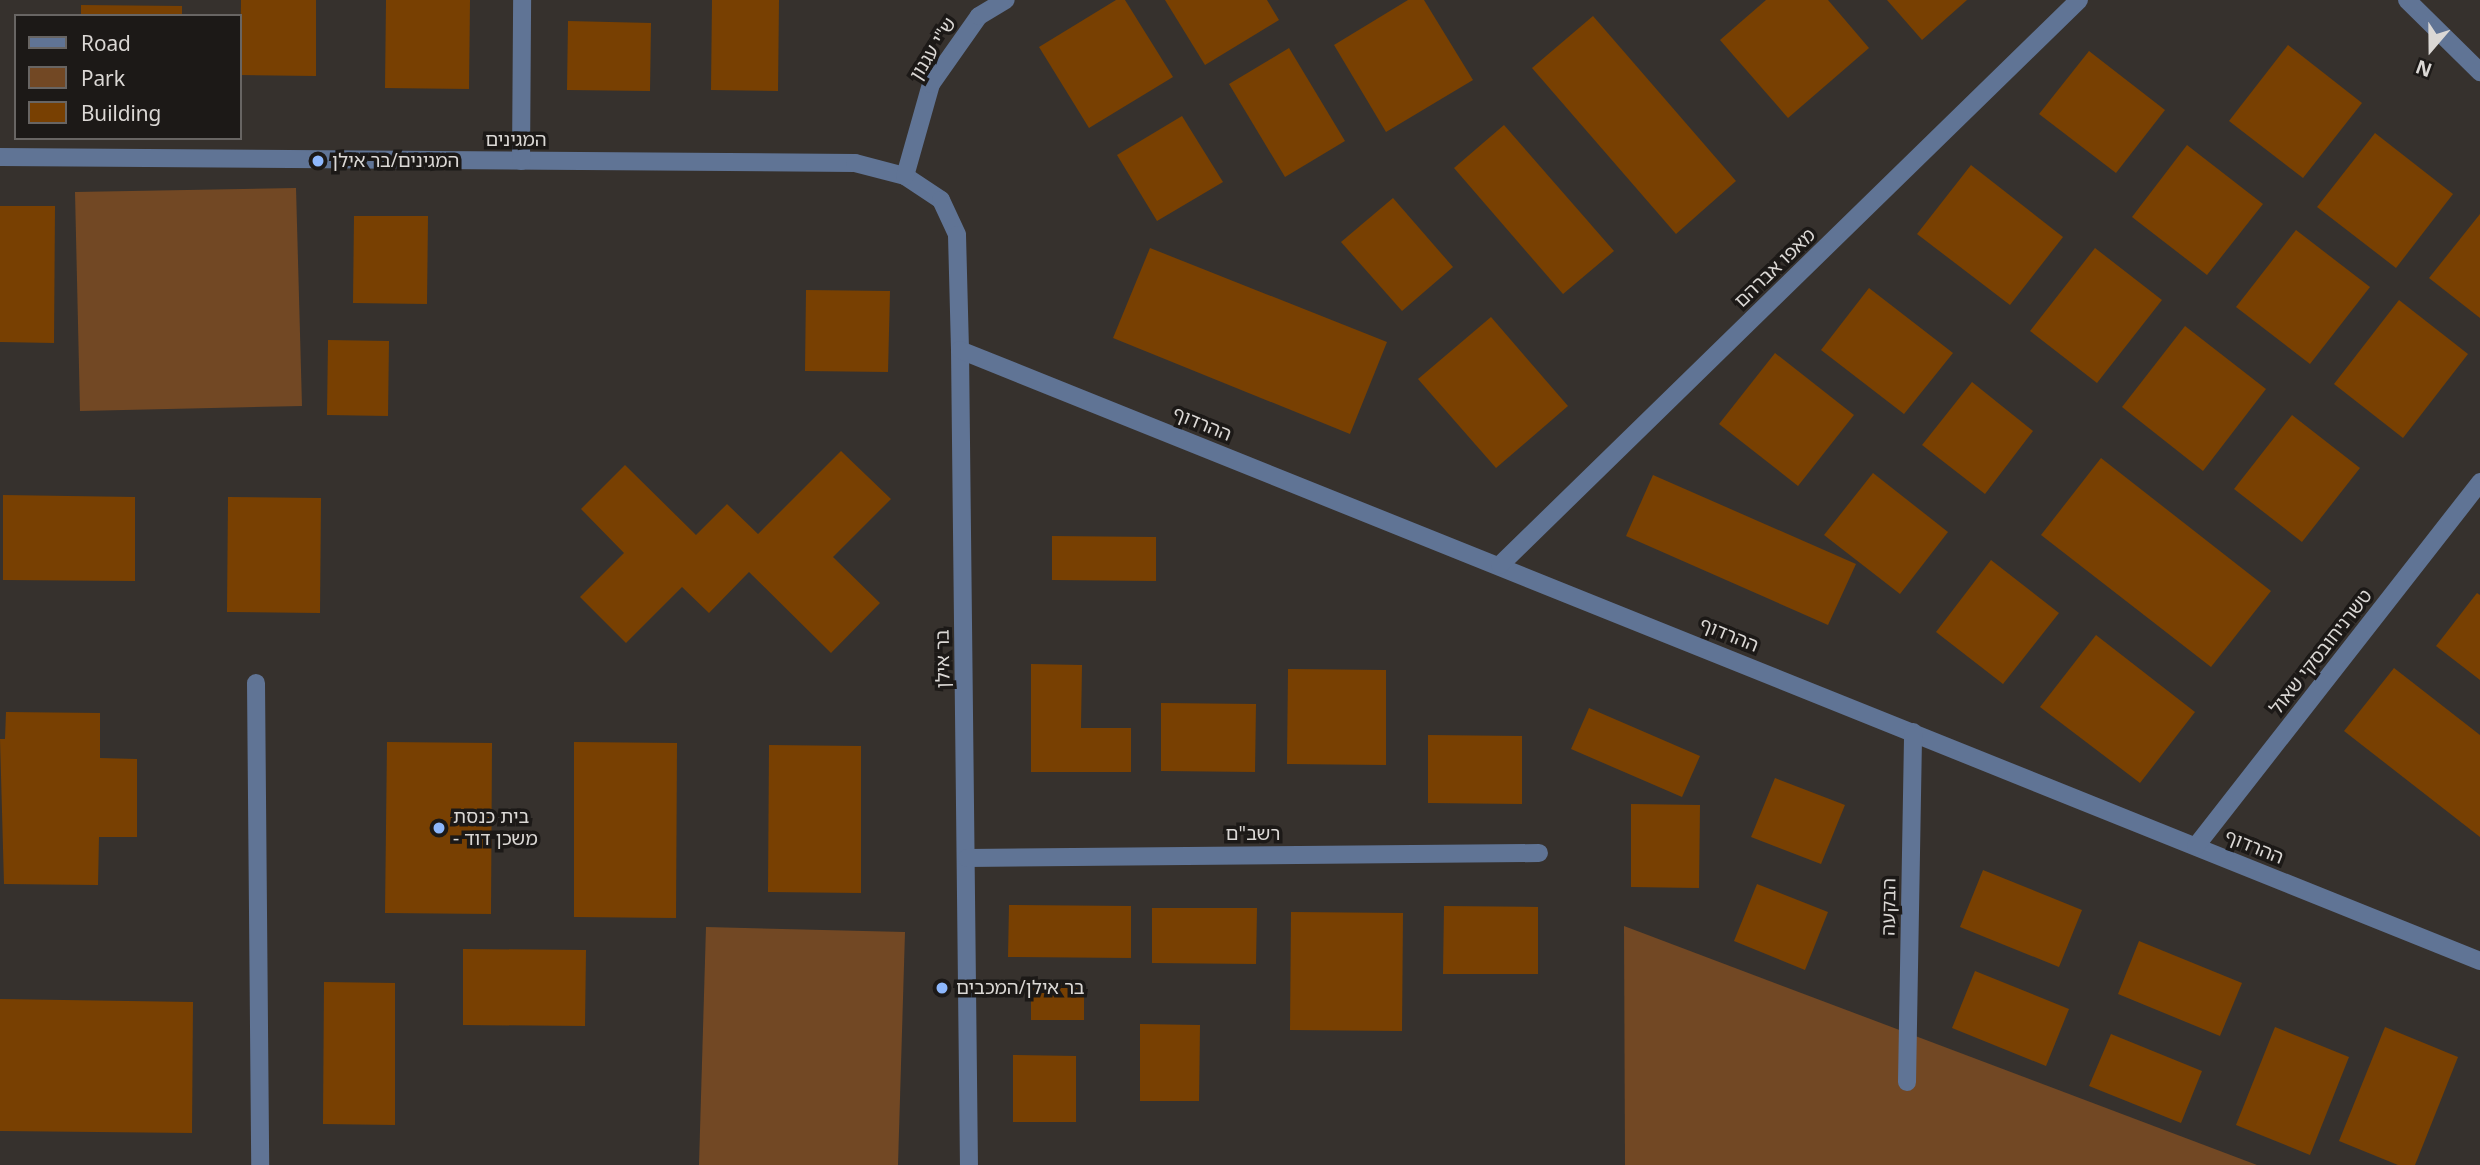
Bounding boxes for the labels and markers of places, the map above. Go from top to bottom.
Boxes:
place label: המגינים/בר אילן [332,150,459,172]
marker: המגינים/בר אילן [310,153,326,169]
place label: בית כנסת - משכן דוד [453,806,538,850]
marker: בית כנסת - משכן דוד [431,820,447,836]
place label: בר אילן/המכבים [956,977,1085,999]
marker: בר אילן/המכבים [934,980,950,996]

